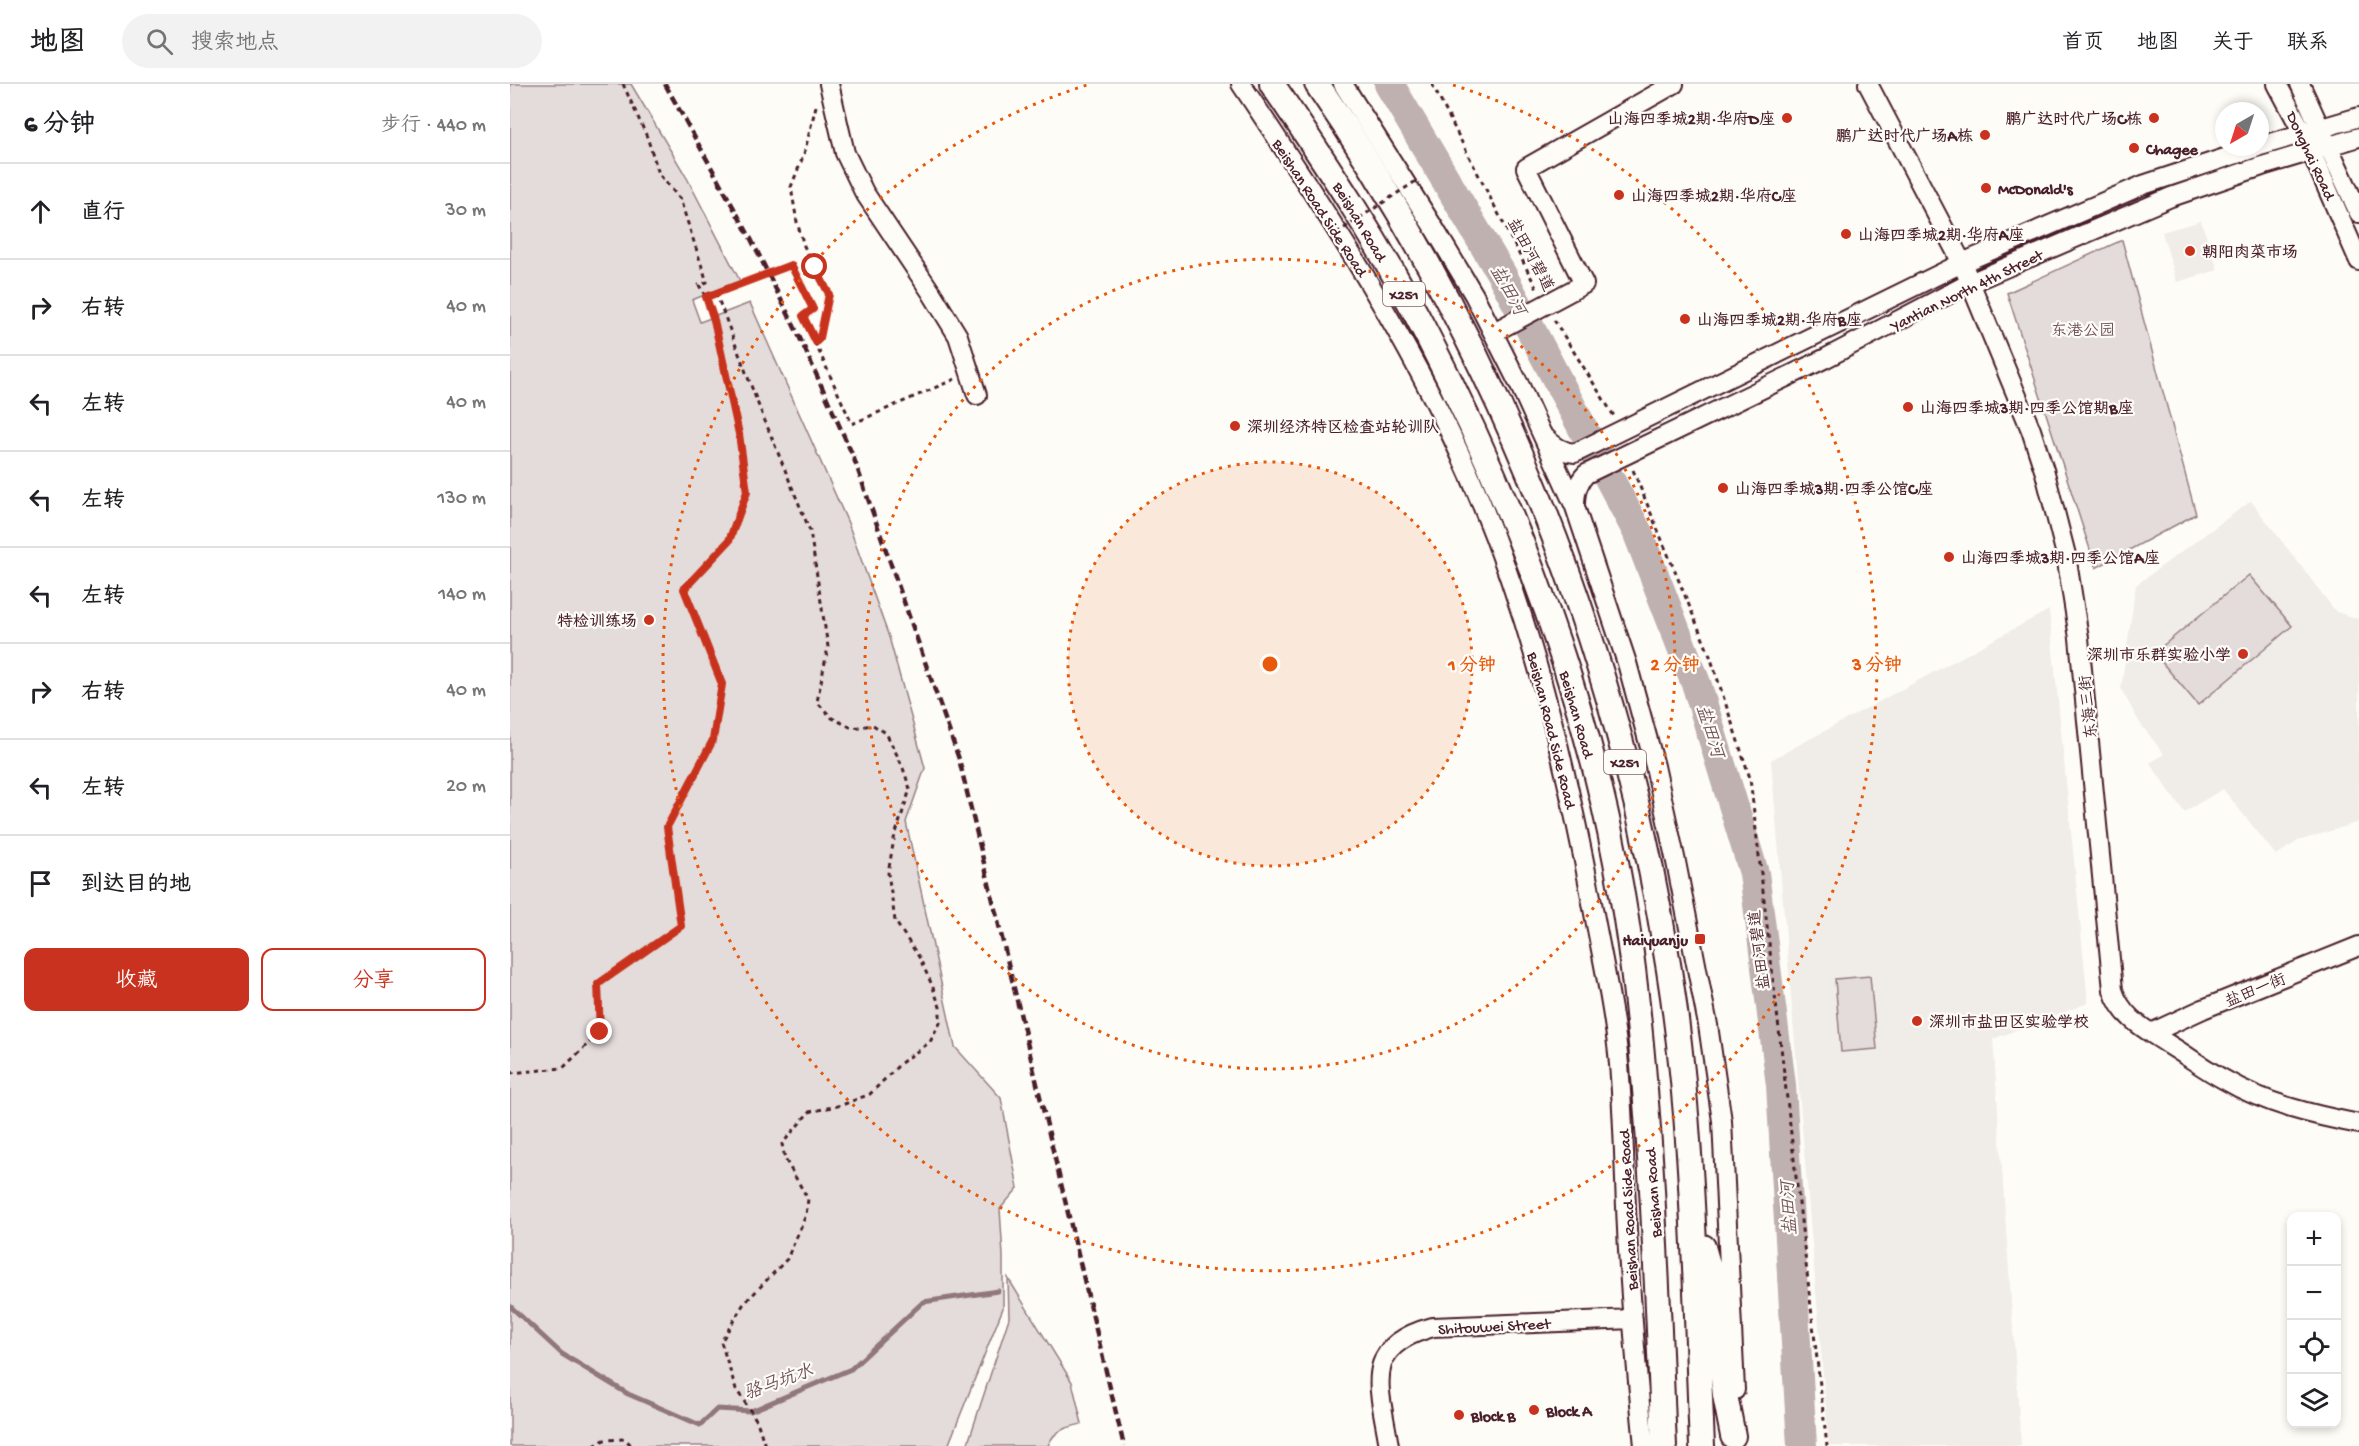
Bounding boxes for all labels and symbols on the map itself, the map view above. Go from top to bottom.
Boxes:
north arrow [2215,102,2269,156]
street label: Donghai Road [2280,108,2338,205]
place label: 山海四季城2期·华府D座 [1608,110,1775,131]
place label: 鹏广达时代广场C栋 [2005,110,2142,131]
marker: 山海四季城2期·华府D座 [1780,111,1794,125]
marker: 鹏广达时代广场C栋 [2147,111,2161,125]
place label: 鹏广达时代广场A栋 [1836,127,1973,148]
marker: 鹏广达时代广场A栋 [1978,128,1992,142]
street label: Beishan Road Side Road [1269,134,1373,280]
marker: Chagee [2127,141,2141,155]
place label: Chagee [2145,142,2199,161]
street label: Beishan Road [1330,178,1392,264]
marker: McDonald's [1979,181,1993,195]
place label: McDonald's [1998,182,2074,201]
place label: 山海四季城2期·华府C座 [1631,187,1797,208]
marker: 山海四季城2期·华府C座 [1612,188,1626,202]
street label: 盐田河碧道 [1505,214,1559,294]
place label: 山海四季城2期·华府A座 [1858,226,2024,247]
marker: 山海四季城2期·华府A座 [1839,227,1853,241]
place label: 朝阳肉菜市场 [2202,243,2298,264]
marker: 朝阳肉菜市场 [2183,244,2197,258]
street label: Yantian North 4th Street [1887,246,2048,338]
route start [801,253,827,279]
water label: 盐田河 [1486,261,1532,319]
road number: X251 [1383,282,1425,306]
place label: 山海四季城2期·华府B座 [1697,311,1862,332]
marker: 山海四季城2期·华府B座 [1678,312,1692,326]
park label: 东港公园 [2051,322,2115,342]
place label: 山海四季城3期·四季公馆期B座 [1920,399,2134,420]
marker: 山海四季城3期·四季公馆期B座 [1901,400,1915,414]
place label: 深圳经济特区检查站轮训队 [1247,418,1439,439]
marker: 深圳经济特区检查站轮训队 [1228,419,1242,433]
place label: 山海四季城3期·四季公馆C座 [1735,480,1933,501]
marker: 山海四季城3期·四季公馆C座 [1716,481,1730,495]
place label: 山海四季城3期·四季公馆A座 [1961,549,2160,570]
marker: 山海四季城3期·四季公馆A座 [1942,550,1956,564]
place label: 特检训练场 [557,612,637,633]
marker: 特检训练场 [642,613,656,627]
place label: 深圳市乐群实验小学 [2087,646,2231,667]
marker: 深圳市乐群实验小学 [2236,647,2250,661]
street label: Beishan Road Side Road [1521,650,1579,813]
centre of rings [1260,654,1280,674]
text: 1 分钟 [1447,655,1496,677]
text: 2 分钟 [1650,655,1700,677]
text: 3 分钟 [1851,655,1902,677]
street label: Beishan Road [1553,668,1597,762]
street label: 东海三街 [2076,674,2103,740]
water label: 盐田河 [1691,703,1728,763]
road number: X251 [1604,750,1646,774]
street label: 盐田河碧道 [1746,909,1776,991]
marker: Haiyuanju [1693,932,1707,946]
place label: Haiyuanju [1622,933,1688,952]
street label: 盐田一街 [2223,971,2290,1013]
marker: 深圳市盐田区实验学校 [1910,1014,1924,1028]
place label: 深圳市盐田区实验学校 [1929,1014,2089,1034]
route end [586,1018,612,1044]
street label: Beishan Road Side Road [1617,1127,1644,1292]
street label: Beishan Road [1643,1146,1668,1239]
water label: 盐田河 [1777,1177,1802,1235]
street label: Shitouwei Street [1438,1316,1552,1341]
water label: 骆马坑水 [741,1360,817,1406]
marker: Block A [1527,1403,1541,1417]
place label: Block A [1545,1404,1593,1423]
marker: Block B [1452,1408,1466,1422]
place label: Block B [1470,1409,1516,1428]

